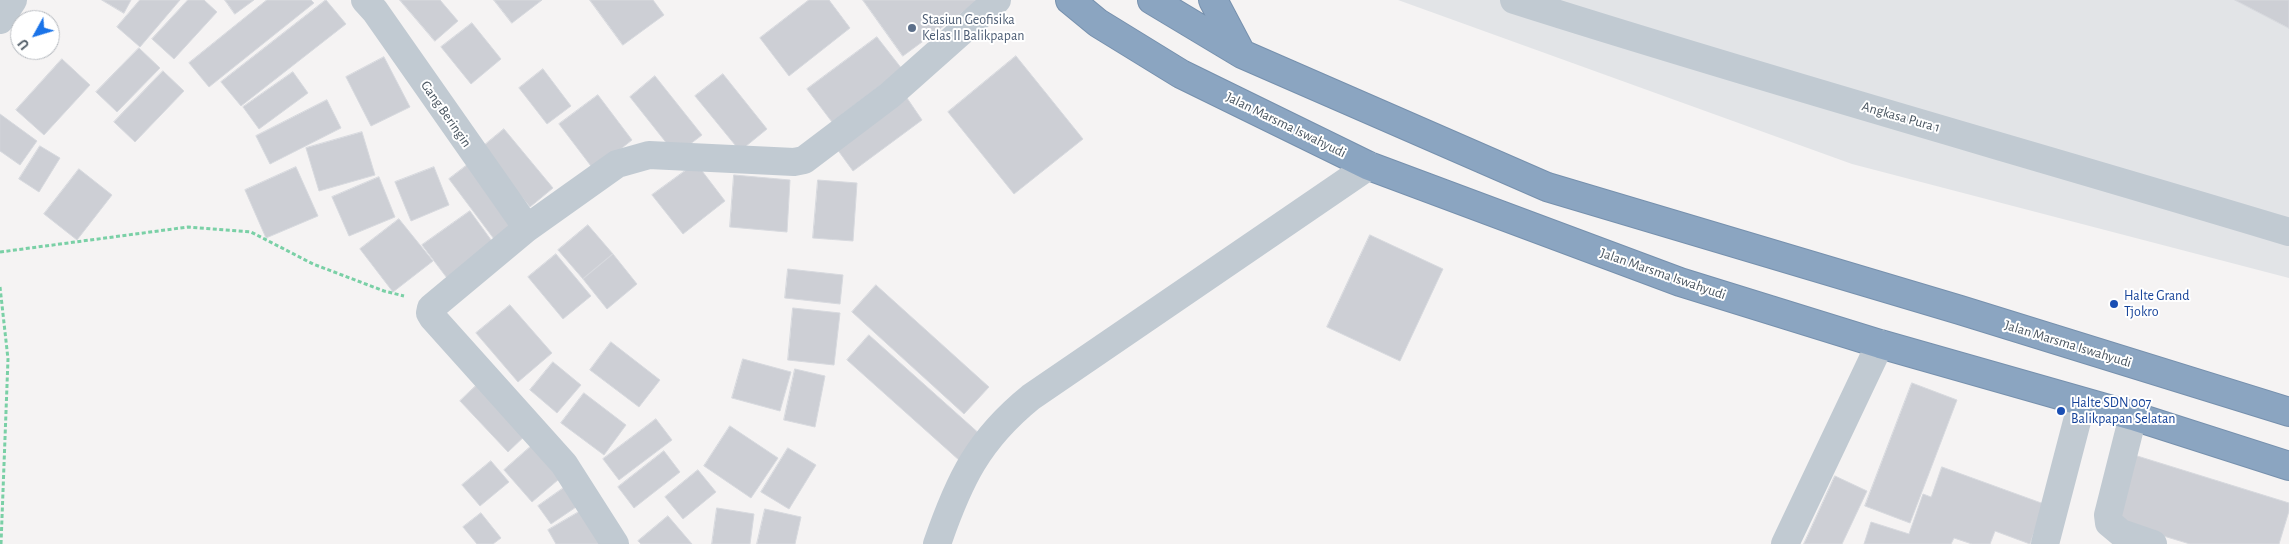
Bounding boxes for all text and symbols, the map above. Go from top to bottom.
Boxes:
north arrow [10,10,60,60]
place label: Stasiun Geofisika Kelas II Balikpapan [922,12,1025,44]
marker: Stasiun Geofisika Kelas II Balikpapan [906,22,918,34]
text: U [16,36,32,52]
street label: Gang Beringin [417,78,475,150]
street label: Jalan Marsma Iswahyudi [1223,89,1349,161]
street label: Angkasa Pura 1 [1860,98,1942,136]
street label: Jalan Marsma Iswahyudi [1598,245,1728,303]
place label: Halte Grand Tjokro [2124,288,2190,321]
marker: Halte Grand Tjokro [2108,298,2120,310]
street label: Jalan Marsma Iswahyudi [2002,317,2134,371]
place label: Halte SDN 007 Balikpapan Selatan [2071,395,2176,428]
marker: Halte SDN 007 Balikpapan Selatan [2055,405,2067,417]

